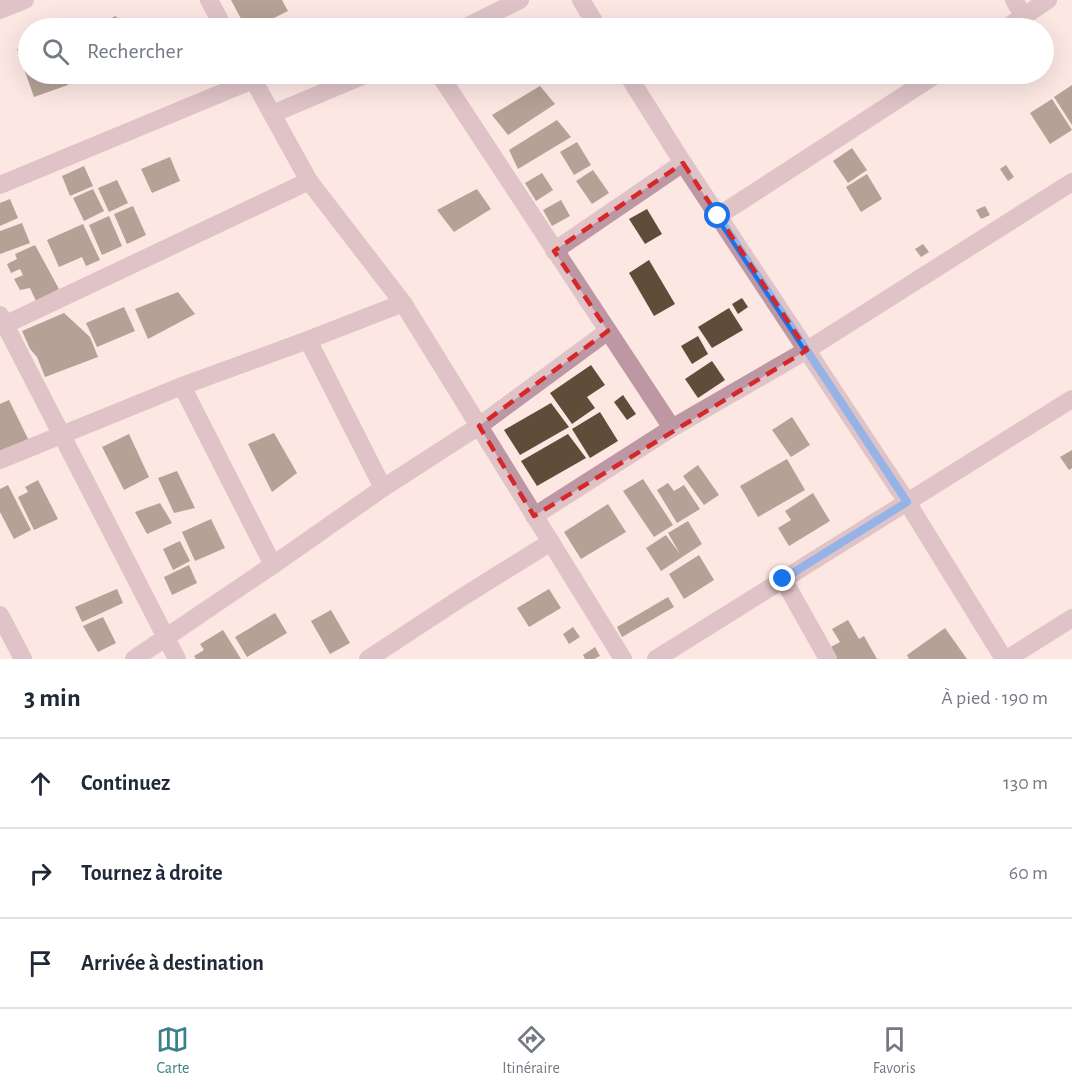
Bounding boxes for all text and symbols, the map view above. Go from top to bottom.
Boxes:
search box [18,18,1054,84]
icon: search [39,35,72,68]
text: Rechercher [87,40,183,62]
route start [704,202,730,228]
route end [769,565,795,591]
text: 3 min [24,685,81,711]
text: À pied · 190 m [941,688,1048,708]
icon: ahead [24,767,57,800]
text: Continuez [81,772,170,794]
text: 130 m [1003,773,1048,793]
icon: right [24,857,57,890]
text: Tournez à droite [81,862,223,884]
text: 60 m [1009,863,1048,883]
icon: arrive [24,947,57,980]
text: Arrivée à destination [81,952,264,974]
tab: Carte [156,1023,189,1078]
tab: Itinéraire [502,1023,560,1078]
tab: Favoris [873,1023,916,1078]

